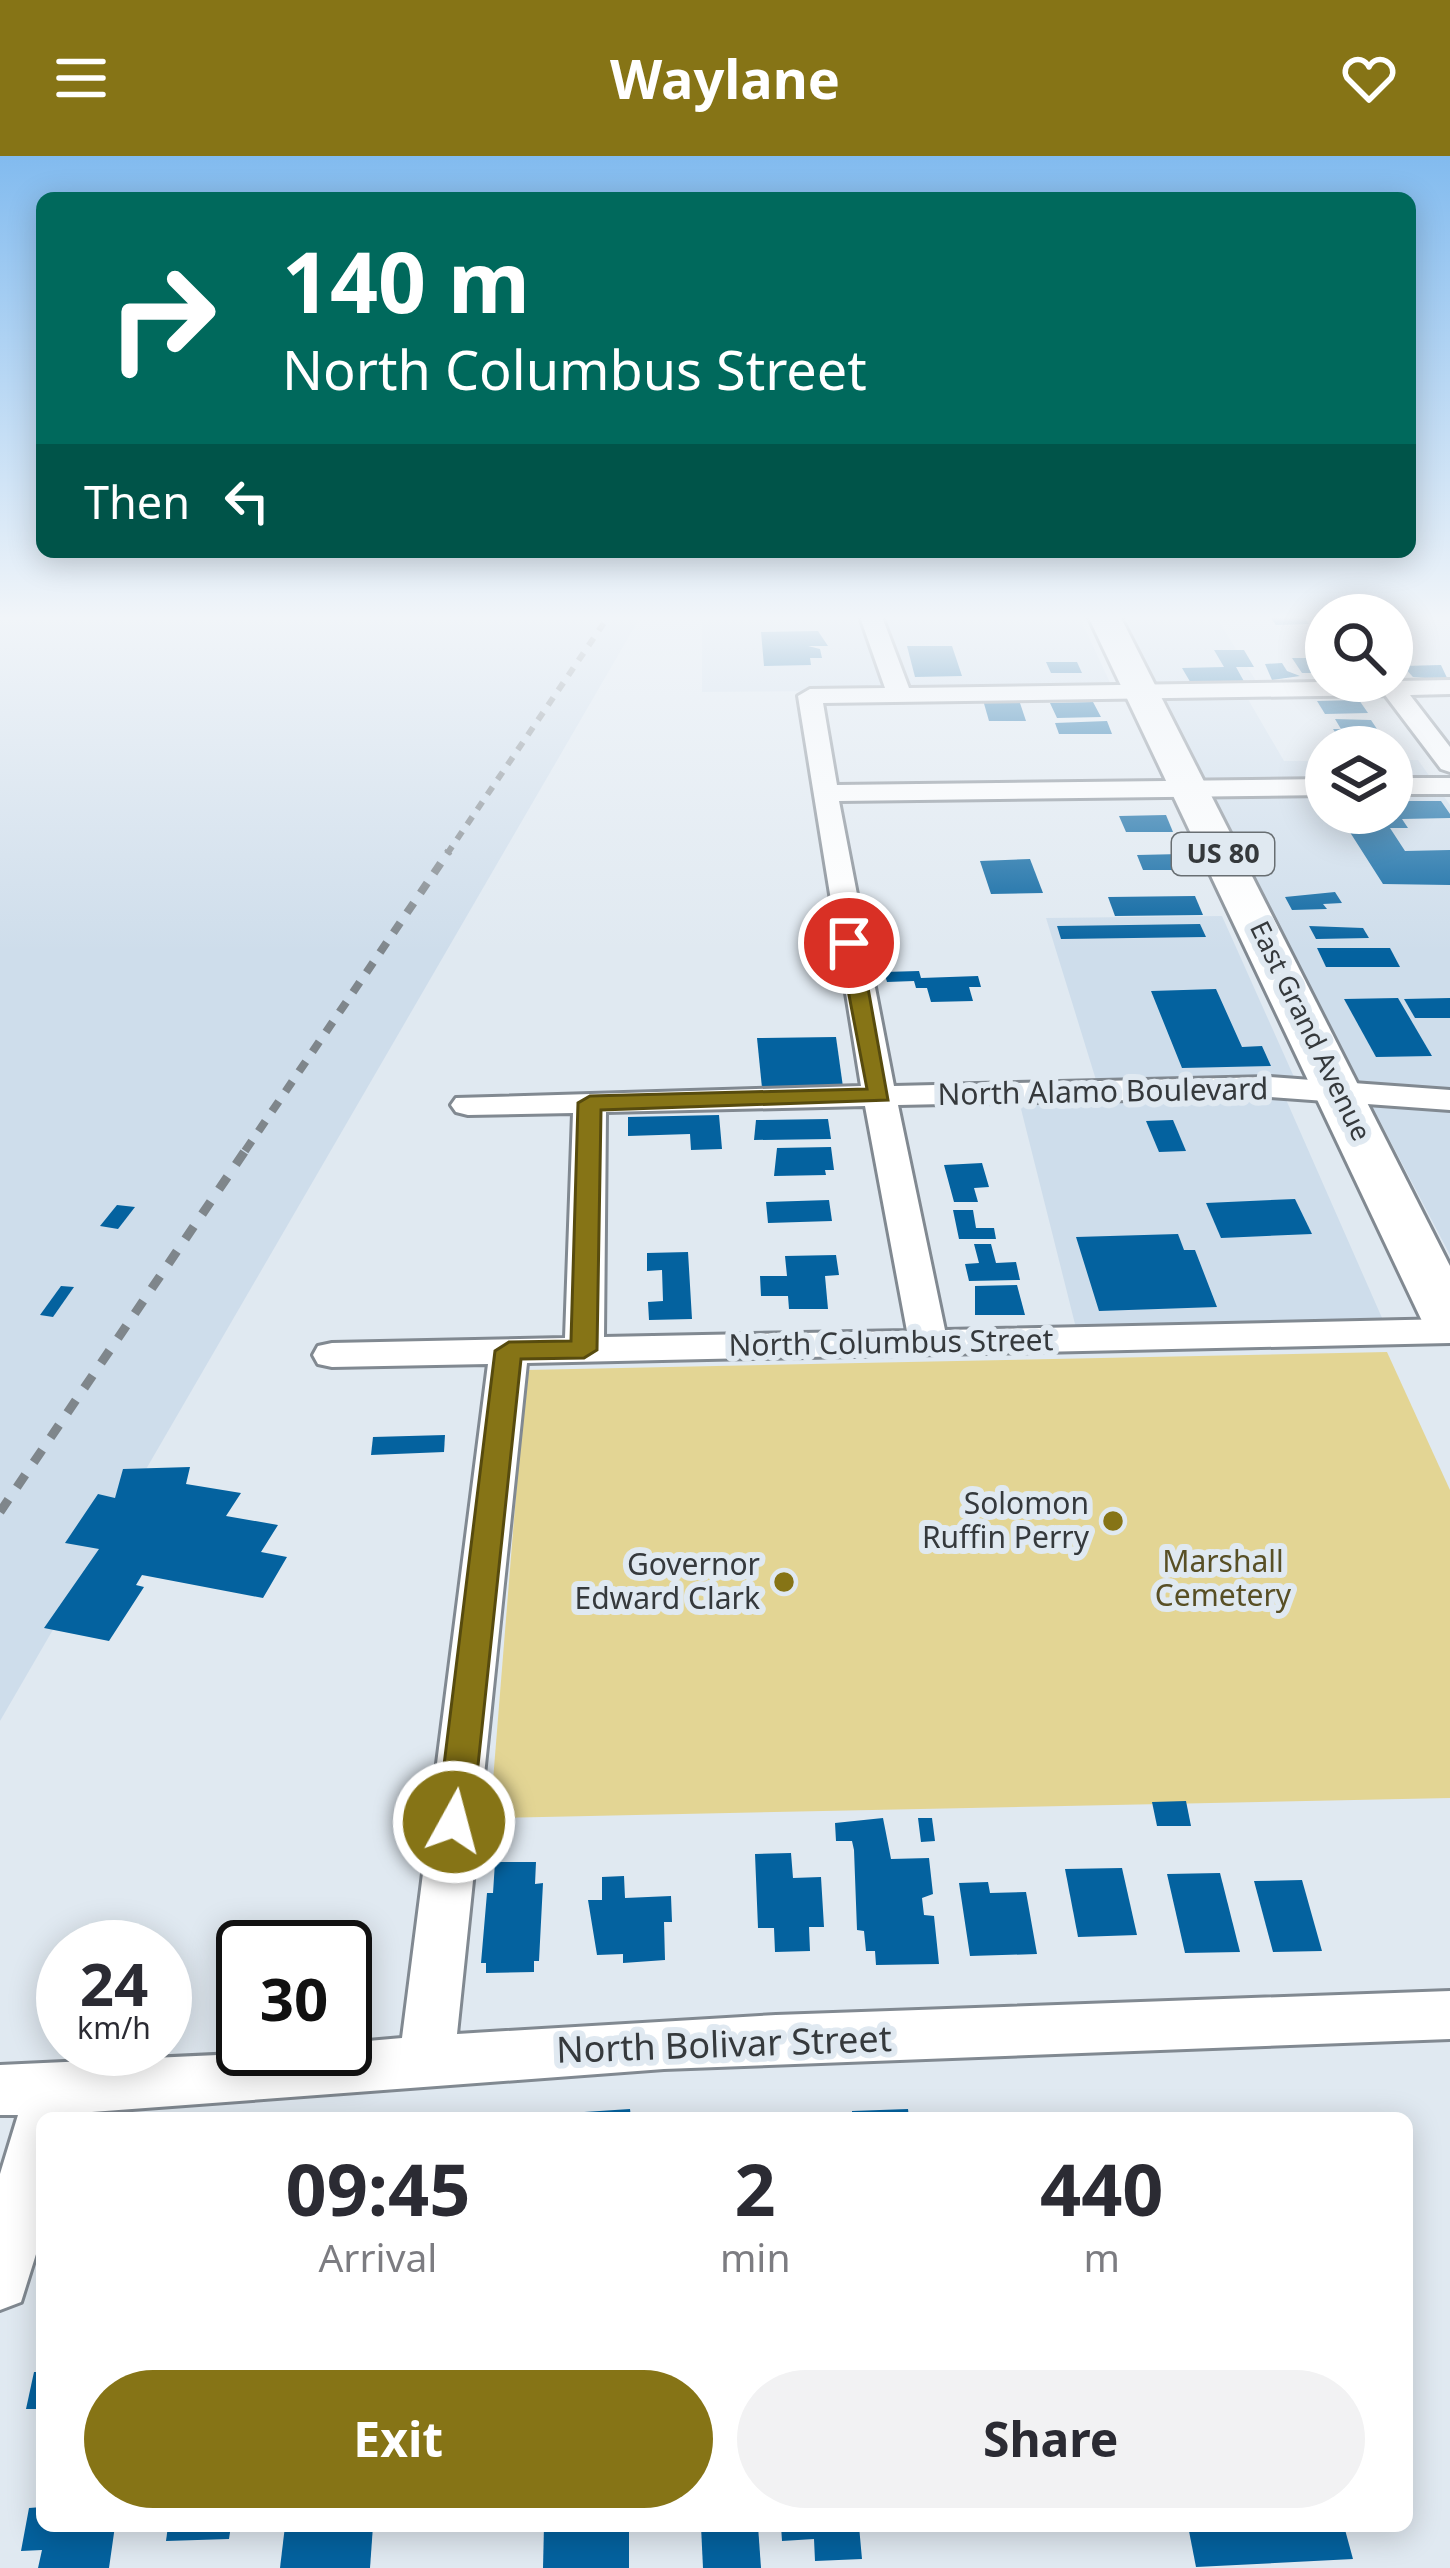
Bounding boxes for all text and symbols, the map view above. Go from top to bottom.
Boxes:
text: Waylane [610,41,840,115]
icon: menu [48,45,114,111]
icon: heart [1336,45,1402,111]
text: 140 m [282,223,530,338]
icon: right [84,240,240,396]
text: North Columbus Street [282,332,867,406]
icon: left [214,468,280,534]
text: Then [84,471,190,532]
map controls [1305,594,1413,834]
button: search [1305,594,1413,702]
button: layers [1305,726,1413,834]
road number: US 80 [1172,833,1274,875]
pin [798,892,900,994]
icon: arrive [816,910,882,976]
street label: East Grand Avenue [1242,914,1381,1146]
street label: North Alamo Boulevard [937,1067,1269,1114]
street label: North Columbus Street [728,1318,1054,1365]
place label: Solomon Ruffin Perry [922,1482,1090,1557]
marker: Solomon Ruffin Perry [1100,1508,1126,1534]
park label: Marshall Cemetery [1155,1540,1292,1615]
place label: Governor Edward Clark [574,1543,760,1618]
marker: Governor Edward Clark [771,1569,797,1595]
position arrow [391,1759,517,1885]
speed limit sign: 30 [216,1920,372,2076]
text: 24 [80,1942,148,2024]
text: km/h [77,2007,151,2048]
street label: North Bolivar Street [555,2013,893,2074]
text: 09:45 [285,2139,470,2237]
text: 2 [735,2139,776,2237]
text: 440 [1040,2139,1164,2237]
text: Arrival [318,2230,437,2283]
text: min [720,2230,791,2283]
text: m [1084,2230,1120,2283]
button: Exit [84,2370,713,2508]
button: Share [737,2370,1365,2508]

